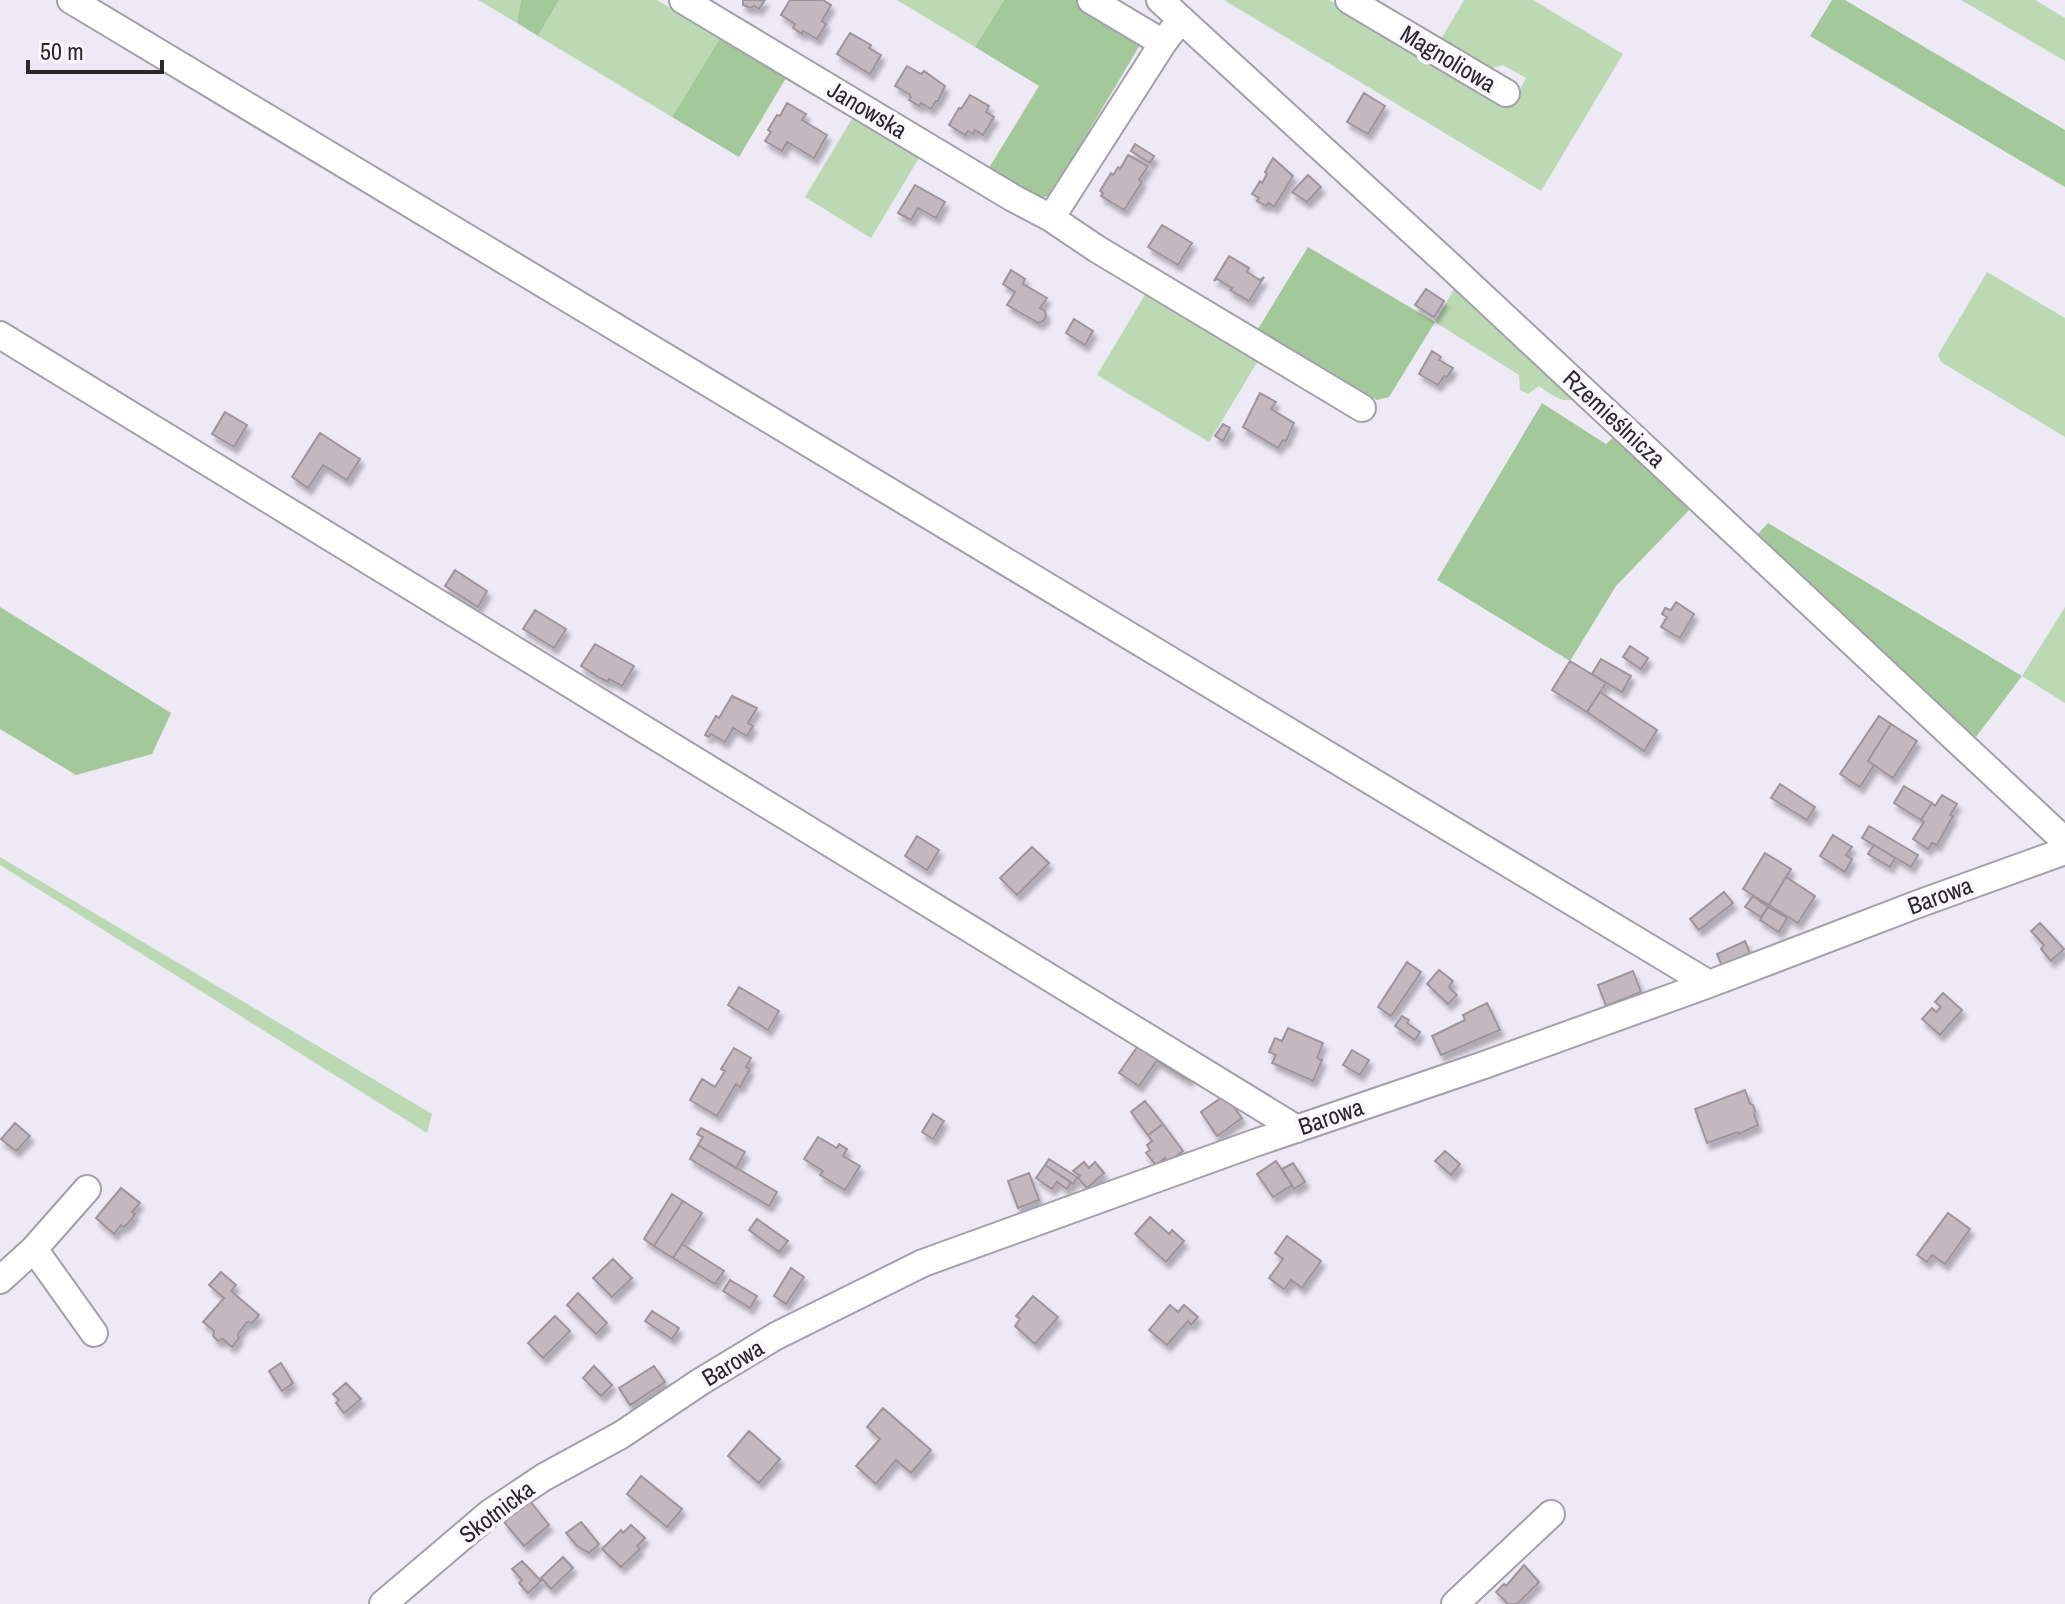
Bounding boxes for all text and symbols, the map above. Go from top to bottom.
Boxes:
street label: Magnoliowa [1395,17,1502,99]
scale bar [28,24,162,74]
text: 50 m [40,35,84,67]
street label: Janowska [822,73,913,145]
street label: Rzemieślnicza [1557,363,1673,474]
street label: Barowa [1903,869,1977,922]
street label: Barowa [1294,1090,1367,1142]
street label: Barowa [696,1331,769,1393]
street label: Skotnicka [452,1472,541,1550]

